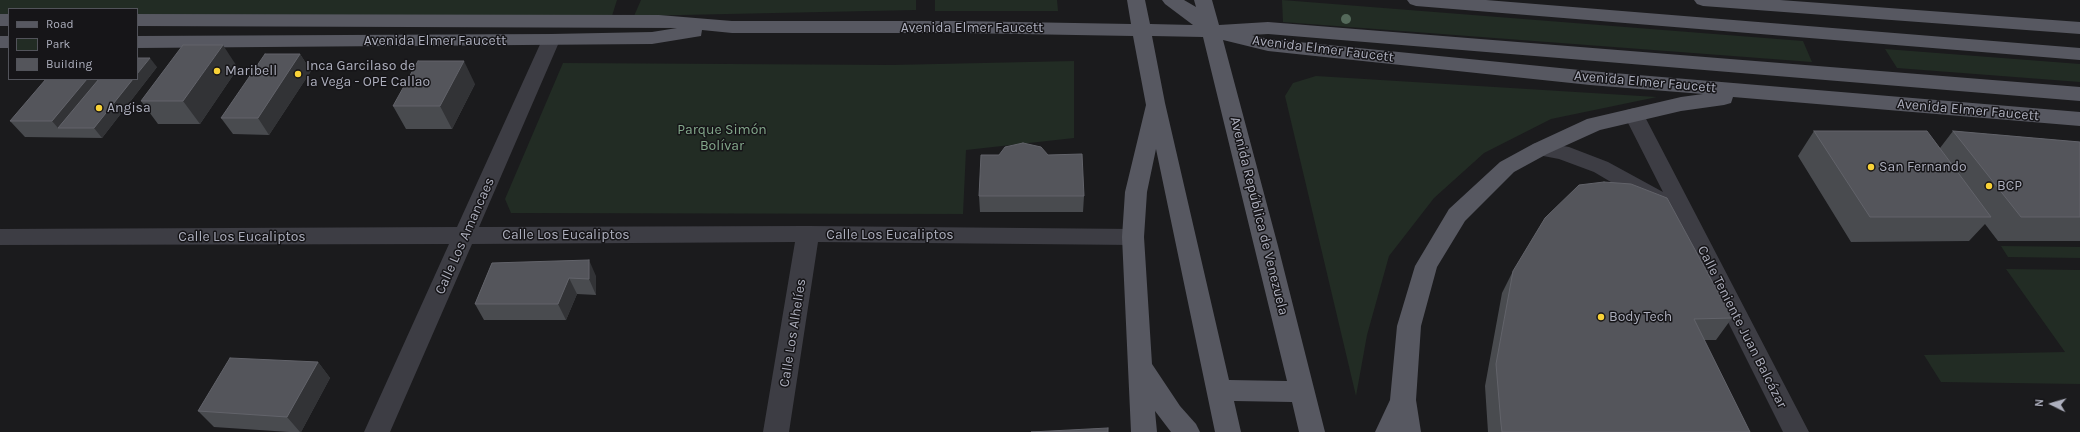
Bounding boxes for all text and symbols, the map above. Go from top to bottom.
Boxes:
legend [8,8,138,80]
text: Road [46,17,74,31]
street label: Avenida Elmer Faucett [901,20,1043,36]
street label: Avenida Elmer Faucett [1251,32,1395,66]
street label: Avenida Elmer Faucett [364,33,506,49]
text: Park [46,37,70,51]
text: Building [46,57,92,71]
place label: Inca Garcilaso de la Vega - OPE Callao [306,58,430,90]
place label: Maribell [225,63,277,79]
marker: Maribell [212,66,222,76]
street label: Avenida Elmer Faucett [1573,67,1717,97]
marker: Inca Garcilaso de la Vega - OPE Callao [293,69,303,79]
street label: Avenida Elmer Faucett [1896,95,2040,125]
place label: Angisa [107,100,151,116]
marker: Angisa [94,103,104,113]
street label: Avenida República de Venezuela [1226,115,1292,317]
park label: Parque Simón Bolívar [677,122,767,154]
place label: San Fernando [1879,159,1967,175]
marker: San Fernando [1866,162,1876,172]
street label: Calle Los Amancaes [432,175,498,297]
place label: BCP [1997,178,2022,194]
marker: BCP [1984,181,1994,191]
street label: Calle Los Eucaliptos [502,227,630,243]
street label: Calle Los Eucaliptos [826,227,954,243]
street label: Calle Los Eucaliptos [178,229,306,245]
street label: Calle Teniente Juan Balcázar [1694,243,1790,411]
street label: Calle Los Alhelíes [776,277,810,389]
place label: Body Tech [1609,309,1672,325]
marker: Body Tech [1596,312,1606,322]
north arrow [2032,384,2072,424]
text: N [2033,398,2046,407]

